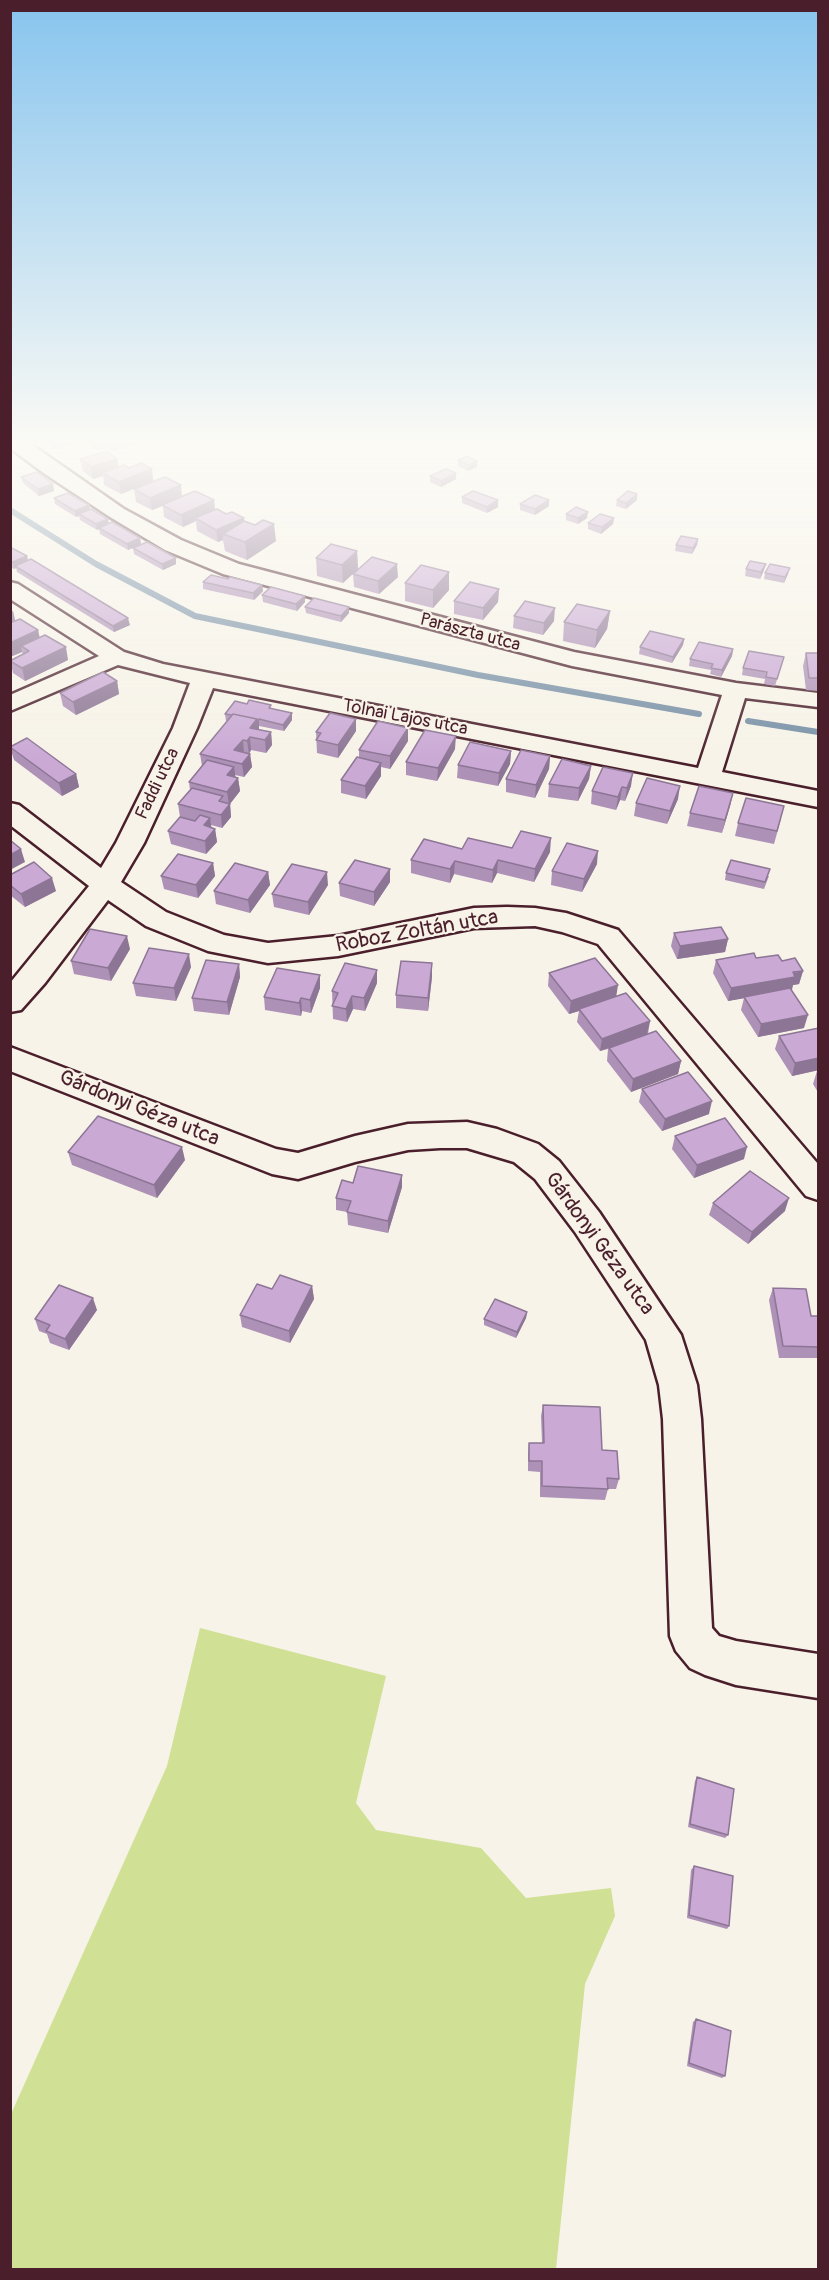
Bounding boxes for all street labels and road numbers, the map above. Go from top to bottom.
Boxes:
street label: Parászta utca [417,609,523,657]
street label: Tolnai Lajos utca [341,695,469,741]
street label: Faddi utca [131,745,185,823]
street label: Roboz Zoltán utca [334,905,500,959]
street label: Gárdonyi Géza utca [55,1065,223,1153]
street label: Gárdonyi Géza utca [539,1168,659,1320]

